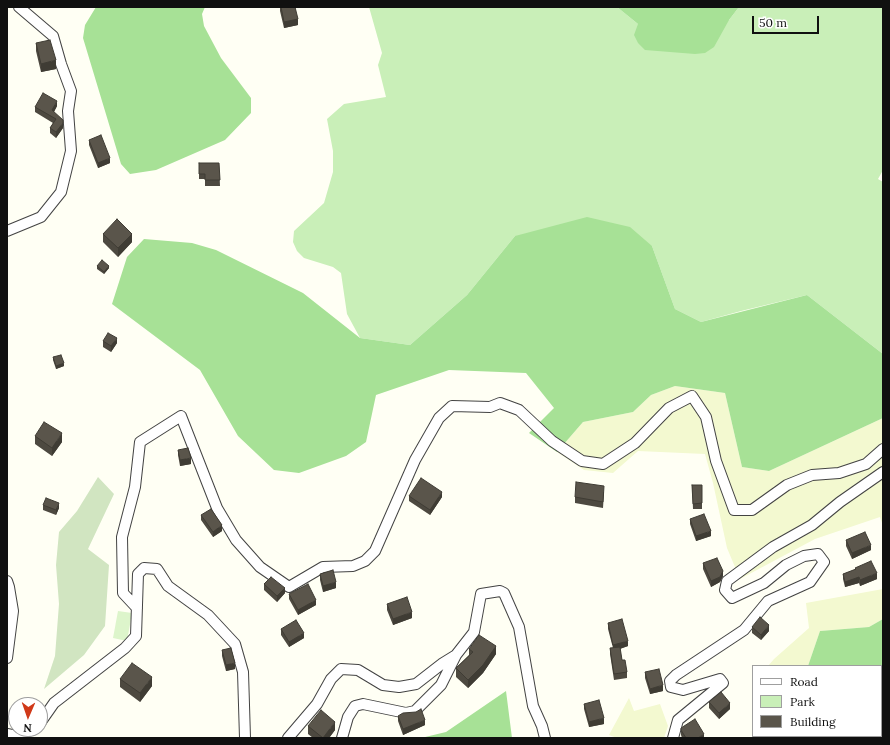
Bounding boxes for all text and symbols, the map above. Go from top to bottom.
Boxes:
scale bar [754,8,821,34]
text: 50 m [759,15,787,30]
legend [752,665,882,737]
text: Road [790,674,818,689]
text: Park [790,694,815,709]
north arrow [8,697,48,737]
text: Building [790,714,836,729]
text: N [23,721,32,735]

